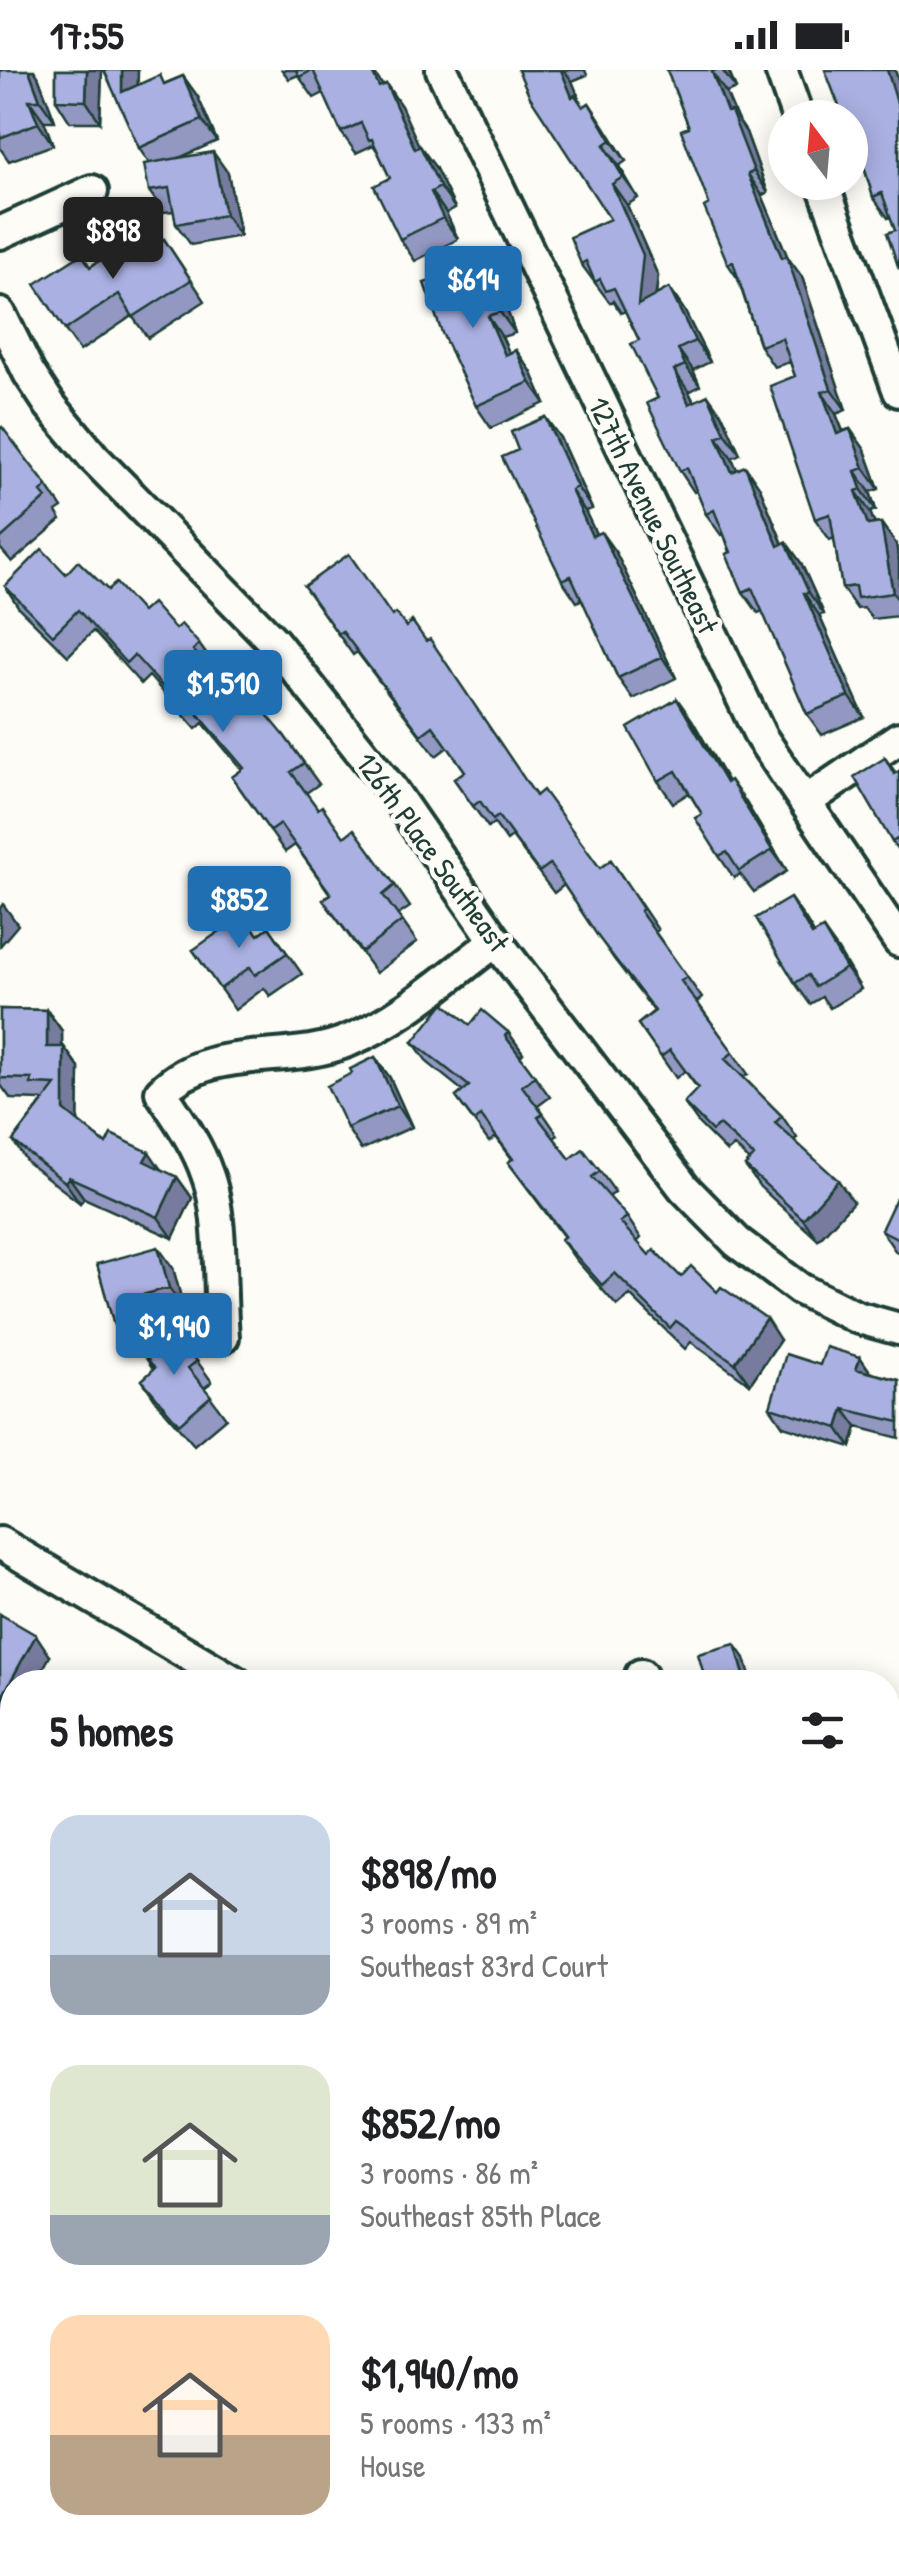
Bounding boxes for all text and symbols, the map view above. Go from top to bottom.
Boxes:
text: 17:55 [50,9,124,61]
north arrow [768,100,868,200]
map controls [768,100,868,200]
pin: $898 [54,197,172,282]
text: $898 [85,208,141,251]
pin: $614 [414,246,532,331]
text: $614 [447,257,499,300]
street label: 127th Avenue Southeast [579,390,729,641]
pin: $1,510 [142,650,304,735]
text: $1,510 [186,661,260,704]
street label: 126th Place Southeast [347,744,519,960]
pin: $852 [180,866,298,951]
text: $852 [210,877,268,920]
pin: $1,940 [93,1293,255,1378]
text: $1,940 [138,1304,210,1347]
text: 5 homes [50,1702,173,1759]
icon: filters [795,1703,850,1758]
text: $898/mo [360,1844,496,1901]
icon: home [130,1855,250,1975]
text: 3 rooms · 89 m² [360,1901,537,1944]
text: Southeast 83rd Court [360,1944,608,1987]
text: $852/mo [360,2094,500,2151]
icon: home [130,2105,250,2225]
text: 3 rooms · 86 m² [360,2151,538,2194]
text: Southeast 85th Place [360,2194,602,2237]
text: $1,940/mo [360,2344,518,2401]
icon: home [130,2355,250,2475]
text: 5 rooms · 133 m² [360,2401,551,2444]
text: House [360,2444,426,2487]

